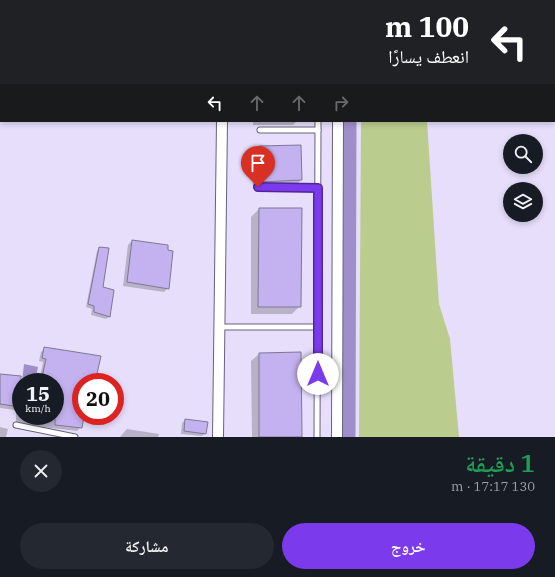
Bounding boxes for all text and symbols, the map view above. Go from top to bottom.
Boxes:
text: 100 m [385,8,469,45]
icon: left [483,16,535,68]
text: انعطف يسارًا [388,45,469,68]
icon: left [204,92,226,114]
icon: ahead [246,92,268,114]
icon: ahead [288,92,310,114]
icon: right [330,92,352,114]
map controls [503,134,543,222]
button: search [503,134,543,174]
pin [241,146,275,187]
icon: arrive [247,152,269,174]
button: layers [503,182,543,222]
position arrow [297,353,339,395]
speed limit sign: 20 [72,373,124,425]
text: 15 [26,380,50,407]
text: km/h [25,402,51,415]
text: 1 دقيقة [465,447,535,479]
button: close [20,450,62,492]
text: 130 m · 17:17 [451,478,535,495]
button: مشاركة [20,523,274,569]
button: خروج [282,523,535,569]

